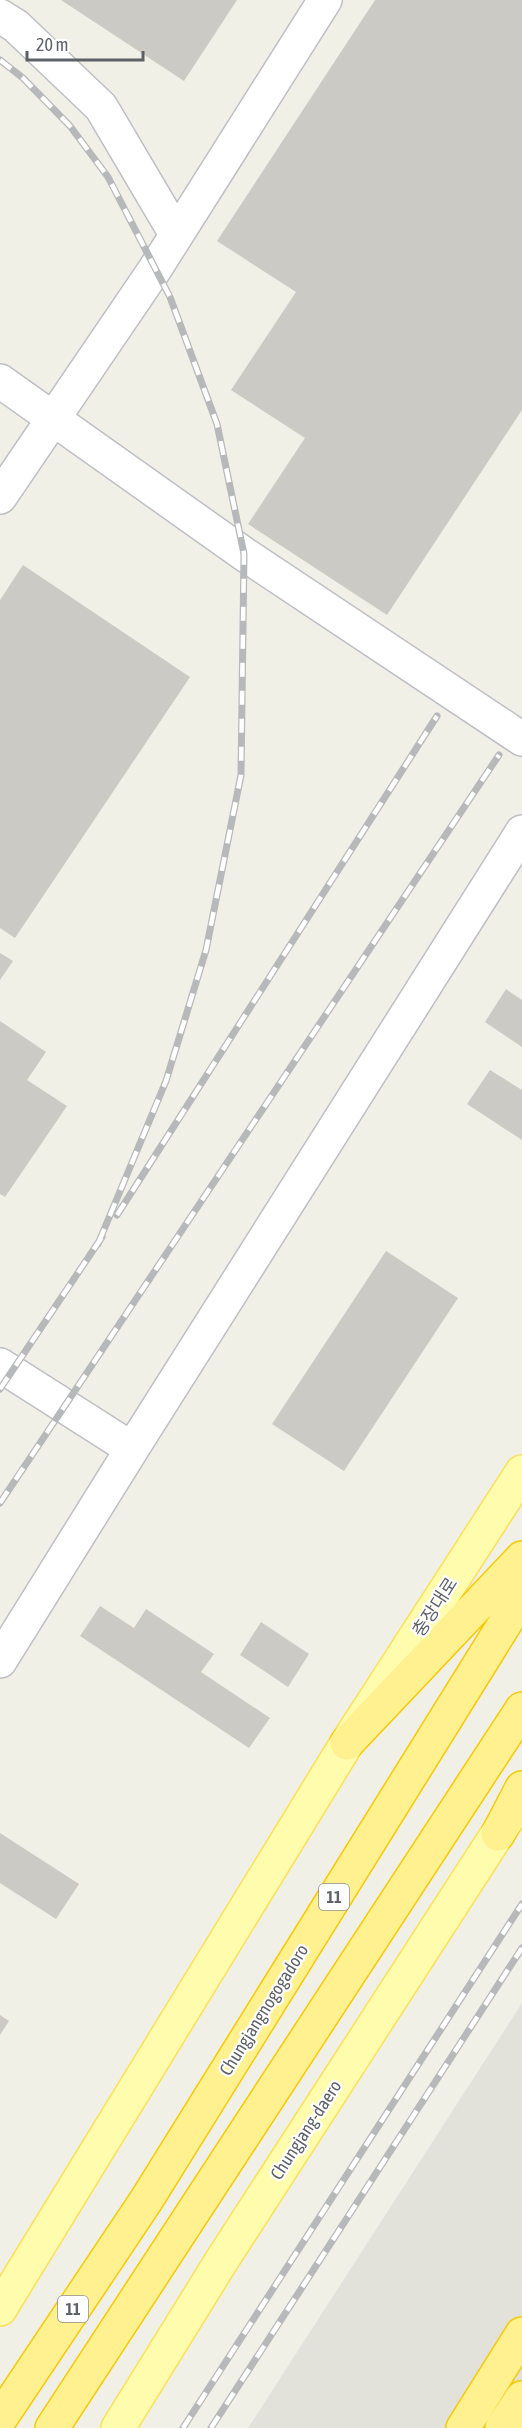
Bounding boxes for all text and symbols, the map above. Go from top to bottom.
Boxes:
scale bar [27,24,142,62]
text: 20 m [36,34,68,55]
street label: 충장대로 [408,1573,461,1640]
road number: 11 [319,1884,349,1910]
street label: Chungjangnogogadoro [215,1940,312,2079]
street label: Chungjang-daero [266,2076,346,2183]
road number: 11 [58,2296,88,2322]

